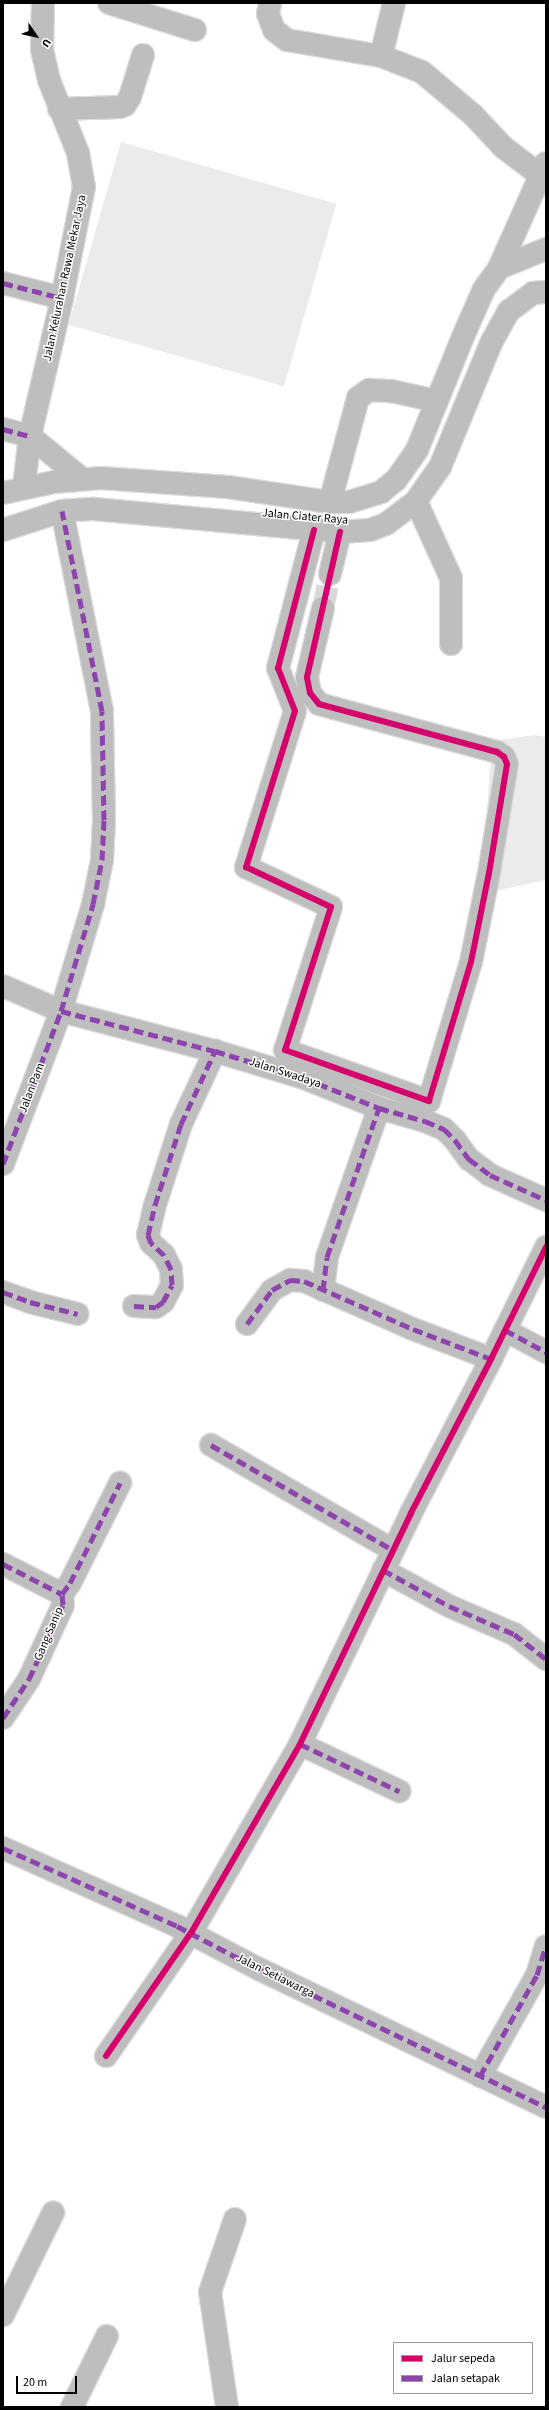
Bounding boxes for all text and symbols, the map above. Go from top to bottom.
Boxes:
north arrow [16,16,56,56]
text: U [38,36,55,50]
street label: Jalan Kelurahan Rawa Mekar Jaya [40,193,90,363]
street label: Jalan Ciater Raya [261,506,349,528]
street label: Jalan Swadaya [247,1055,323,1091]
street label: Jalan Pam [16,1061,48,1115]
street label: Gang Sanip [31,1605,67,1663]
street label: Jalan Setiawarga [233,1951,317,2001]
legend [393,2342,533,2394]
text: Jalur sepeda [431,2350,495,2367]
scale bar [18,2368,79,2394]
text: Jalan setapak [431,2370,500,2387]
text: 20 m [23,2374,47,2391]

